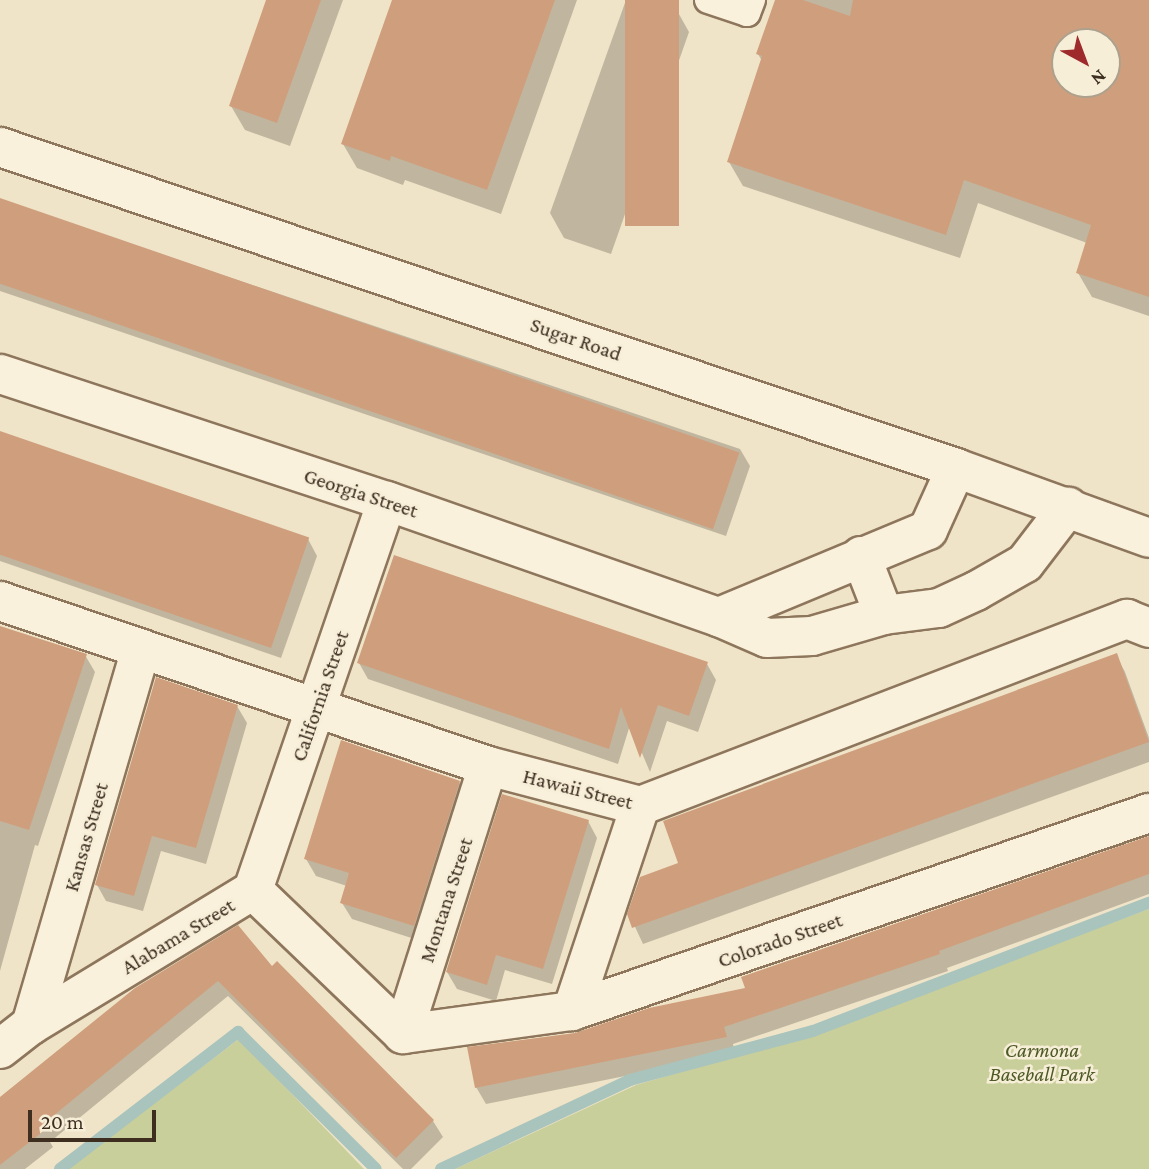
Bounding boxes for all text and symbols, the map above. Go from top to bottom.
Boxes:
north arrow [1051,28,1121,98]
text: N [1087,66,1111,90]
street label: Sugar Road [527,312,625,366]
street label: Georgia Street [301,463,421,523]
street label: California Street [286,627,354,765]
street label: Hawaii Street [520,763,636,815]
street label: Kansas Street [58,780,114,894]
street label: Montana Street [414,834,478,966]
street label: Alabama Street [117,892,239,980]
street label: Colorado Street [714,907,846,973]
park label: Carmona Baseball Park [989,1037,1095,1087]
scale bar [32,1096,159,1140]
text: 20 m [41,1110,84,1134]

